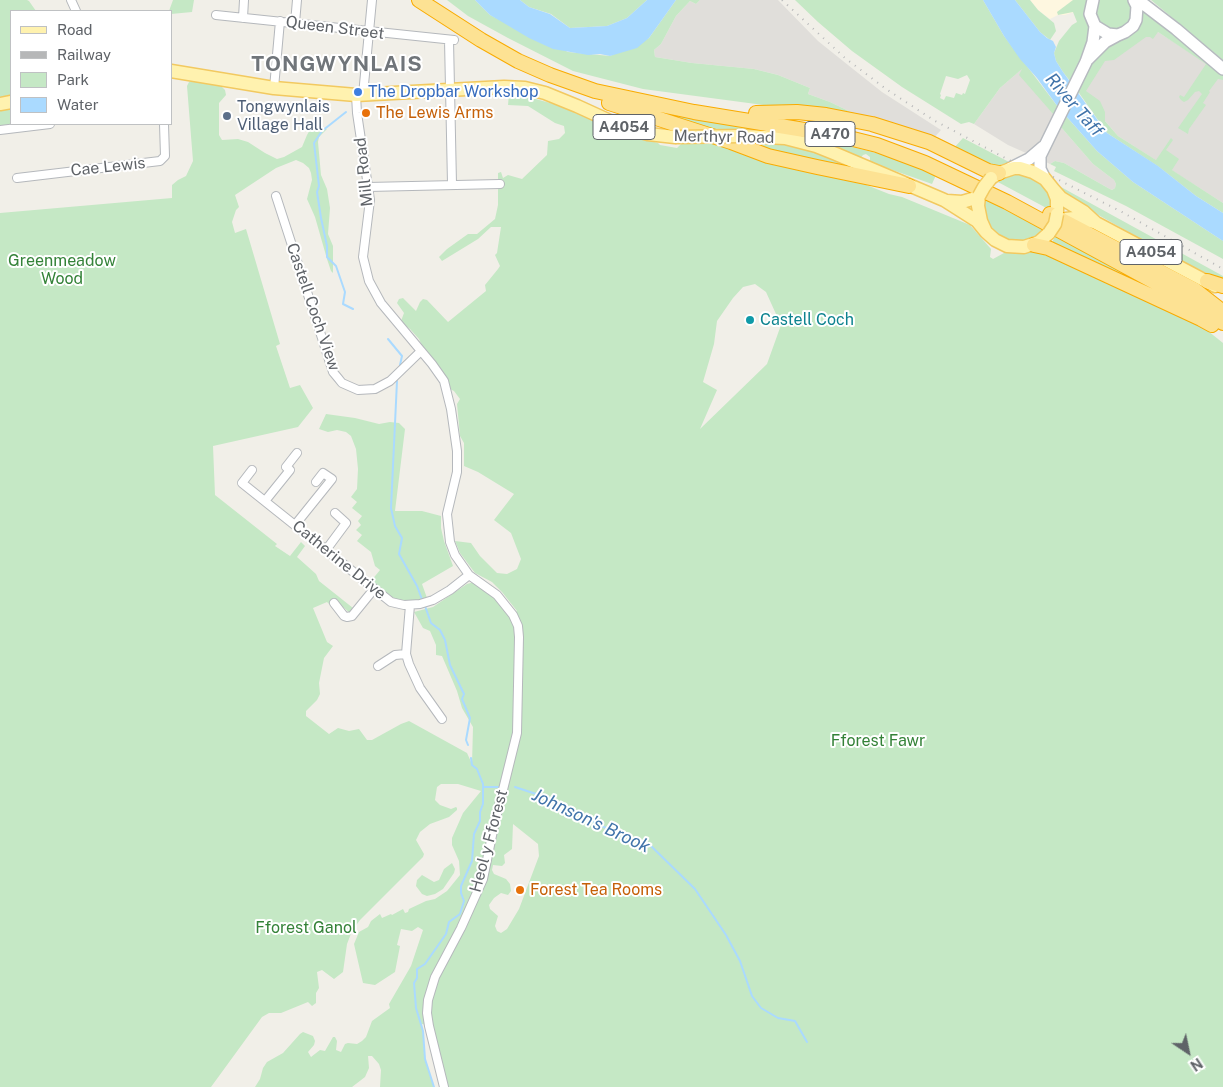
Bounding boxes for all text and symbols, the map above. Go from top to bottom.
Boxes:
legend [10,10,172,125]
street label: Queen Street [285,12,385,44]
text: Road [57,21,93,38]
text: Railway [57,46,111,63]
district label: TONGWYNLAIS [250,52,424,78]
water label: River Taff [1041,69,1107,141]
text: Park [57,71,89,88]
place label: The Dropbar Workshop [368,82,538,102]
marker: The Dropbar Workshop [352,86,364,98]
text: Water [57,96,99,113]
place label: Tongwynlais Village Hall [237,97,330,135]
place label: The Lewis Arms [376,103,493,123]
marker: The Lewis Arms [360,107,372,119]
marker: Tongwynlais Village Hall [221,110,233,122]
road number: A4054 [593,114,655,140]
road number: A470 [805,122,855,146]
street label: Merthyr Road [673,127,775,147]
street label: Mill Road [351,136,377,208]
street label: Cae Lewis [70,154,146,180]
road number: A4054 [1120,240,1182,264]
street label: Castell Coch View [282,241,344,373]
park label: Greenmeadow Wood [8,251,116,289]
place label: Castell Coch [760,310,854,330]
marker: Castell Coch [744,314,756,326]
street label: Catherine Drive [288,516,390,604]
park label: Fforest Fawr [831,731,925,751]
water label: Johnson's Brook [528,784,654,858]
street label: Heol y Fforest [466,788,512,894]
place label: Forest Tea Rooms [530,880,662,900]
marker: Forest Tea Rooms [514,884,526,896]
park label: Fforest Ganol [255,918,357,938]
north arrow [1163,1027,1213,1077]
text: N [1187,1055,1205,1074]

